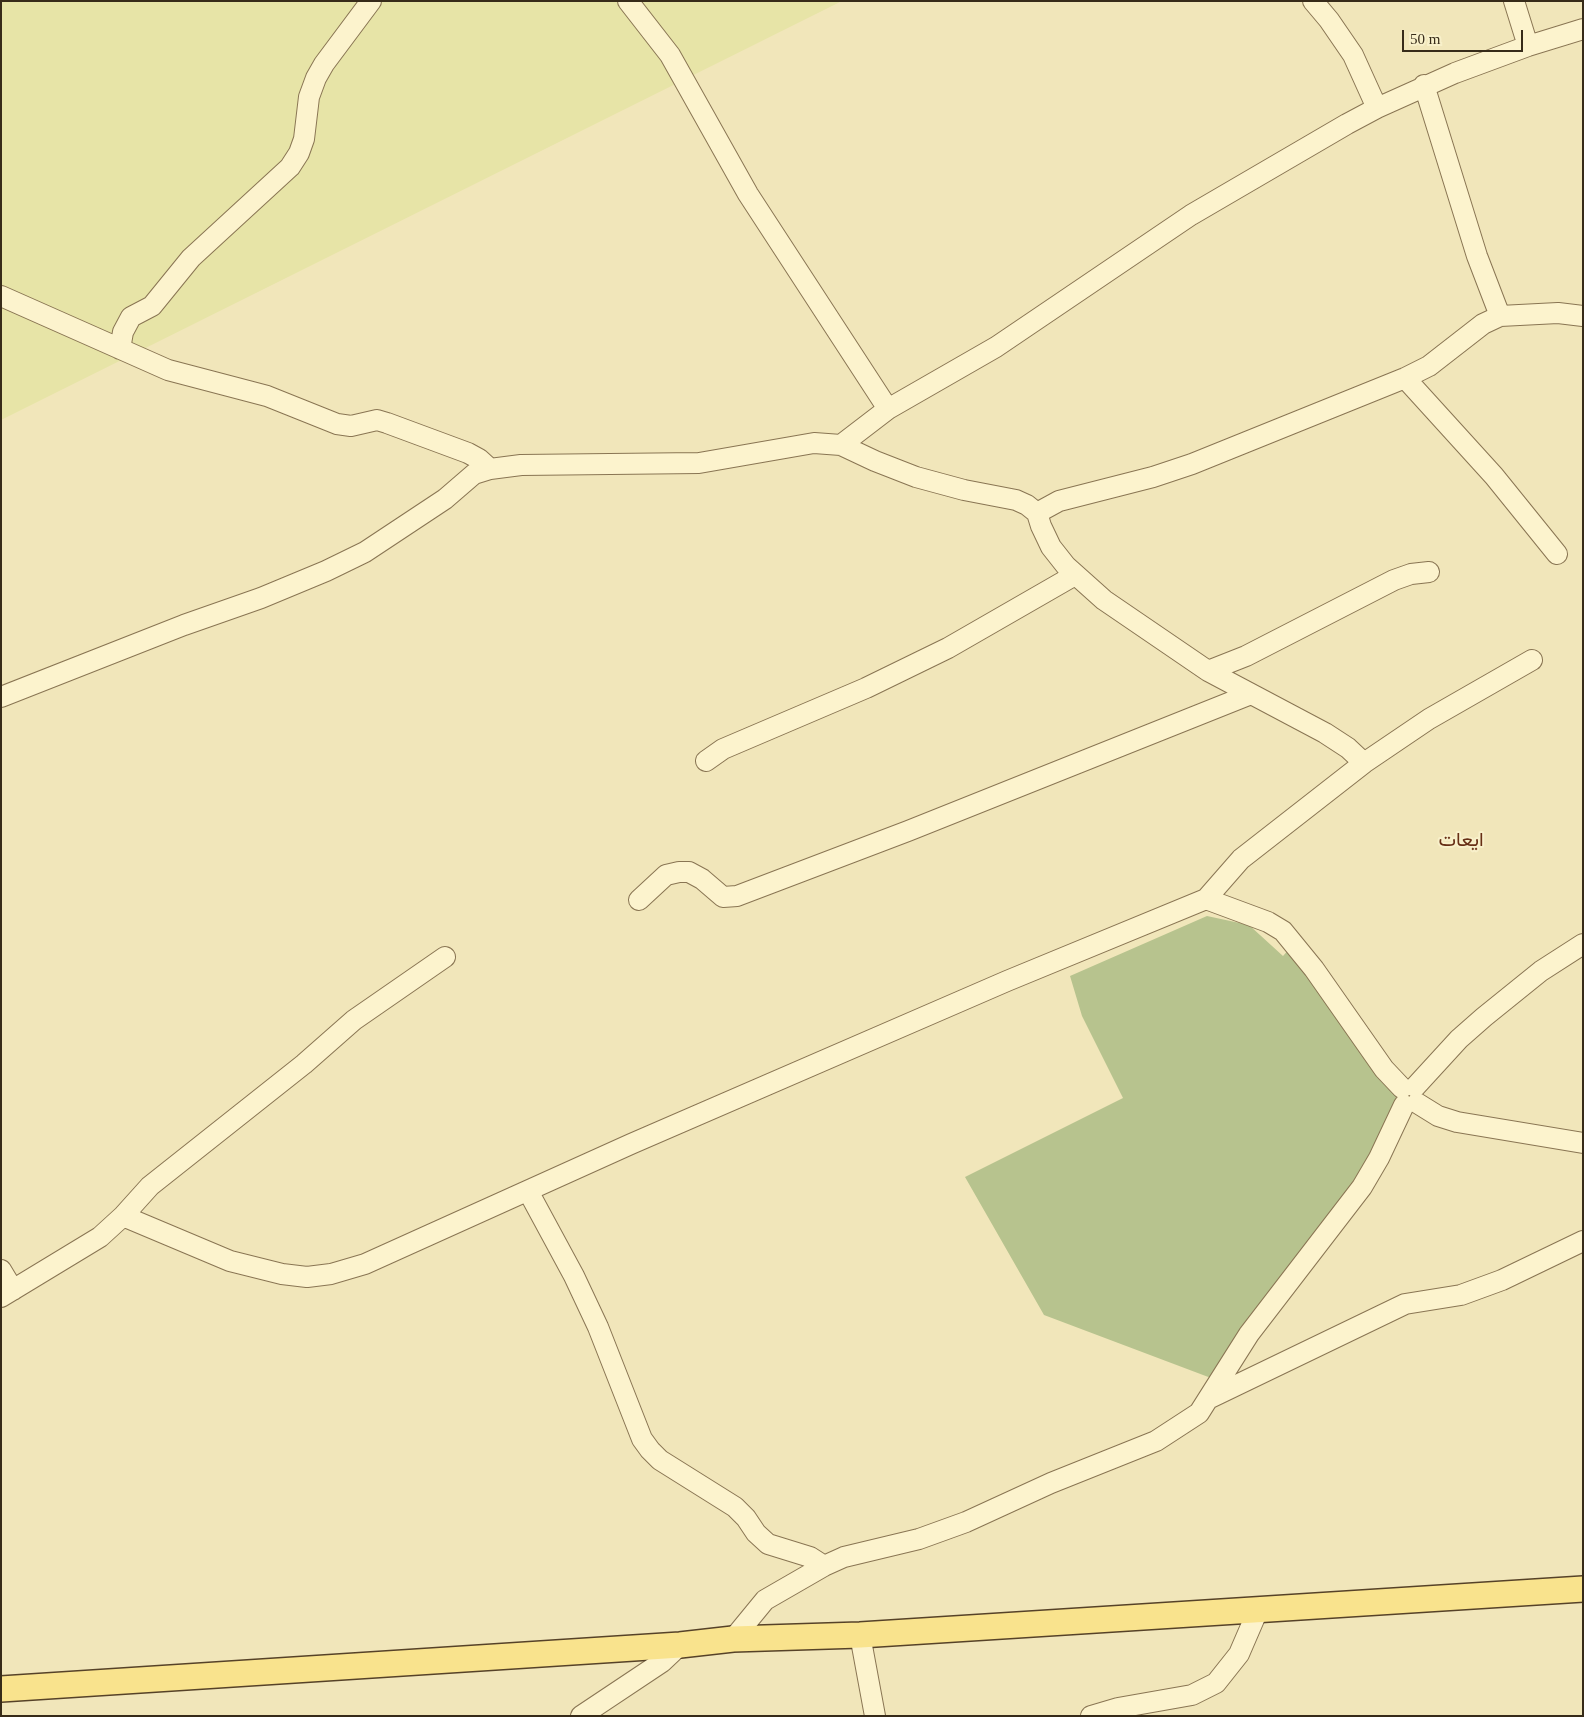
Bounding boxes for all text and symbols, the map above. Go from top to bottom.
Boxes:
scale bar [1404,20,1525,52]
text: 50 m [1410,31,1440,47]
district label: ايعات [1438,831,1484,855]

